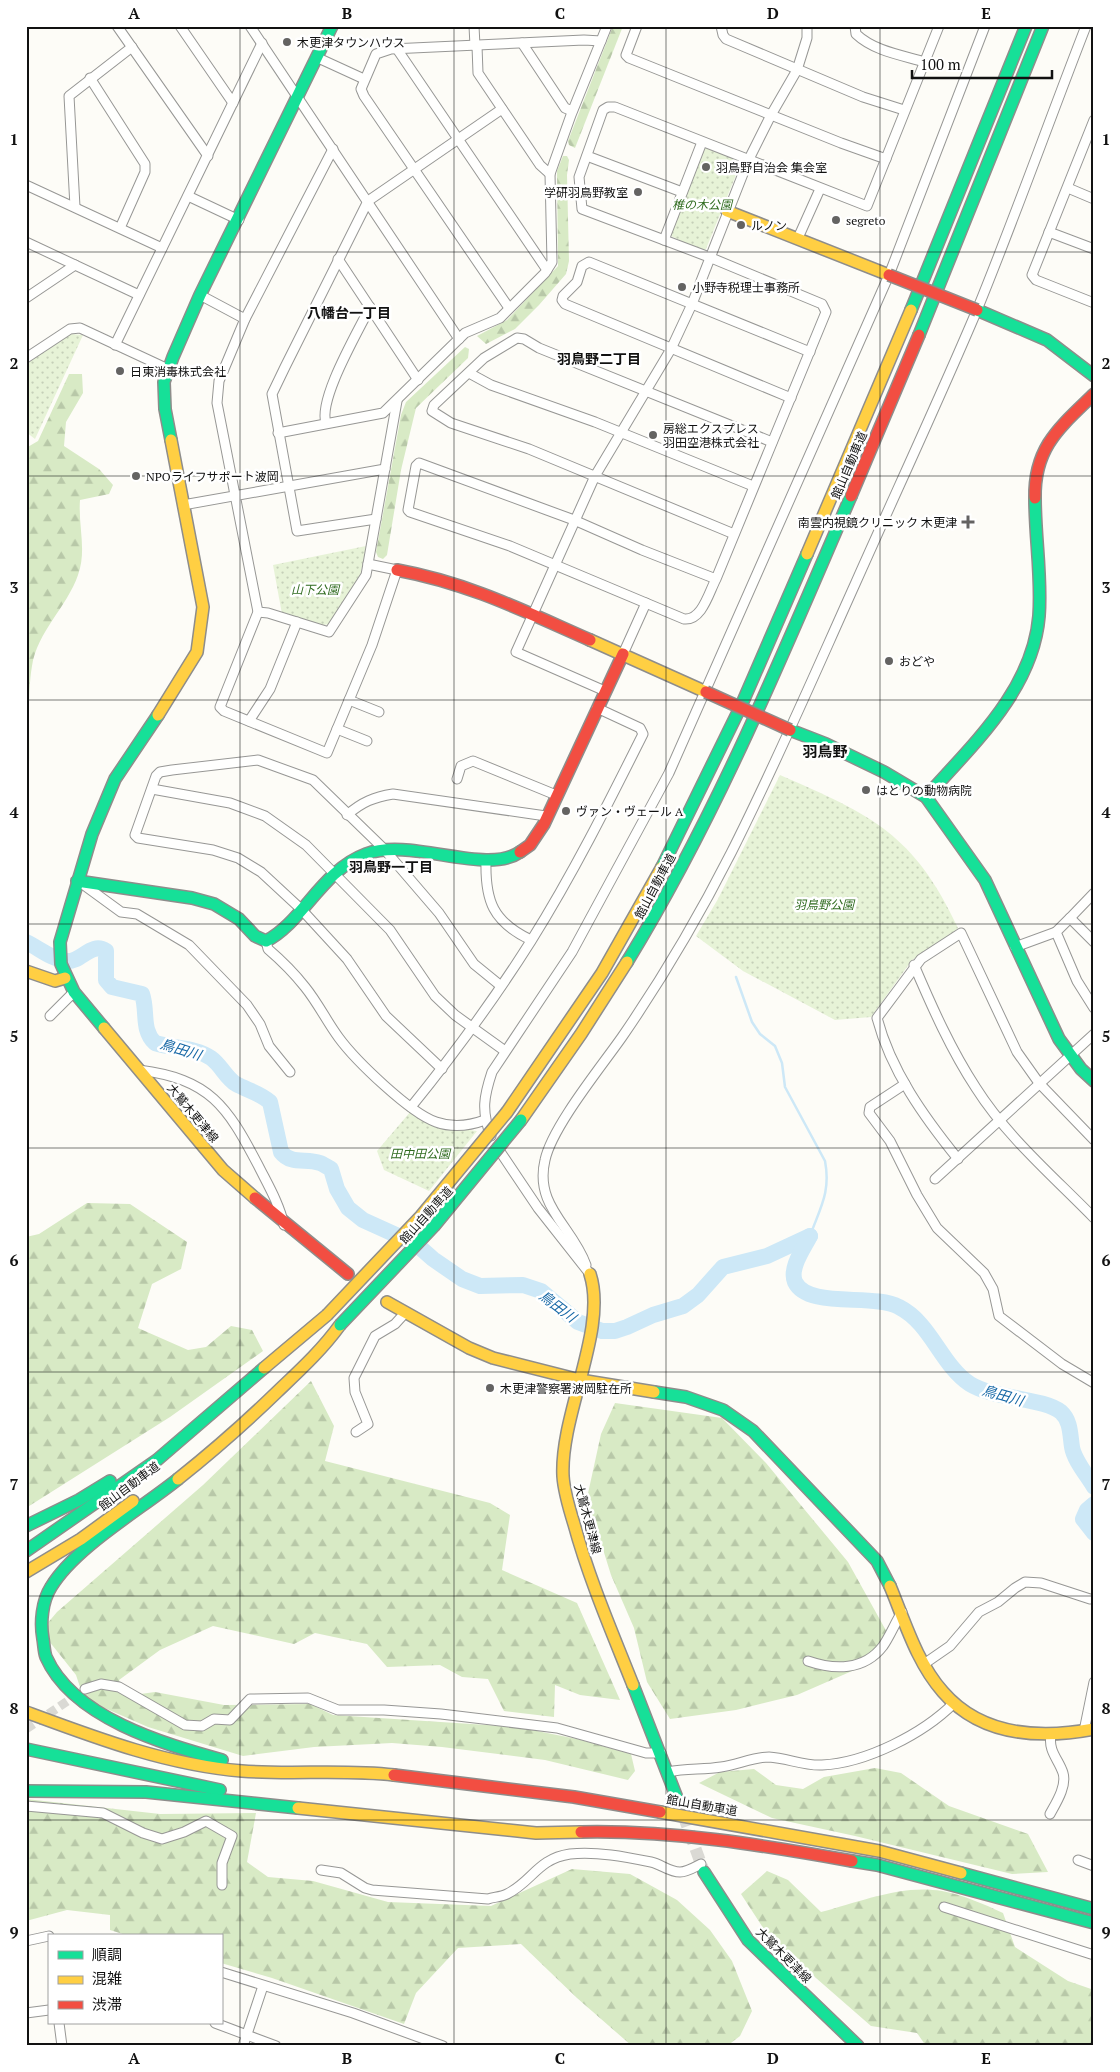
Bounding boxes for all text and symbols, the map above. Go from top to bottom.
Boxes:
text: A [128,2,140,24]
text: B [342,2,352,24]
text: C [555,2,565,24]
text: D [767,2,779,24]
text: E [981,2,991,24]
place label: 木更津タウンハウス [297,35,405,50]
marker: 木更津タウンハウス [281,36,293,48]
scale bar [912,48,1052,80]
text: 100 m [920,54,961,74]
text: 1 [9,128,19,150]
text: 1 [1101,128,1111,150]
place label: 羽鳥野自治会 集会室 [716,160,827,175]
marker: 羽鳥野自治会 集会室 [700,161,712,173]
place label: 学研羽鳥野教室 [544,185,628,200]
marker: 学研羽鳥野教室 [632,186,644,198]
park label: 椎の木公園 [672,197,734,212]
place label: segreto [846,213,886,228]
marker: segreto [830,214,842,226]
place label: ルノン [751,218,787,233]
marker: ルノン [735,219,747,231]
place label: 小野寺税理士事務所 [692,280,800,295]
marker: 小野寺税理士事務所 [676,281,688,293]
district label: 八幡台一丁目 [307,303,391,322]
district label: 羽鳥野二丁目 [557,349,641,368]
text: 2 [9,352,19,374]
text: 2 [1101,352,1111,374]
place label: 日東消毒株式会社 [130,364,226,379]
marker: 日東消毒株式会社 [114,365,126,377]
place label: 房総エクスプレス 羽田空港株式会社 [663,421,759,450]
marker: 房総エクスプレス 羽田空港株式会社 [647,429,659,441]
street label: 館山自動車道 [828,429,870,501]
place label: NPOライフサポート波岡 [146,469,279,484]
marker: NPOライフサポート波岡 [130,470,142,482]
place label: 南雲内視鏡クリニック 木更津 [798,515,957,530]
marker: 南雲内視鏡クリニック 木更津 [961,515,975,529]
text: 3 [9,576,19,598]
text: 3 [1101,576,1111,598]
park label: 山下公園 [291,582,341,597]
place label: おどや [899,654,935,669]
marker: おどや [883,655,895,667]
district label: 羽鳥野 [802,741,848,761]
place label: はとりの動物病院 [876,783,972,798]
marker: はとりの動物病院 [860,784,872,796]
text: 4 [9,801,19,823]
text: 4 [1101,801,1111,823]
place label: ヴァン・ヴェール A [576,804,684,819]
marker: ヴァン・ヴェール A [560,805,572,817]
street label: 館山自動車道 [631,851,679,921]
district label: 羽鳥野一丁目 [349,857,433,876]
park label: 羽鳥野公園 [794,897,856,912]
text: 5 [9,1025,19,1047]
text: 5 [1101,1025,1111,1047]
water label: 鳥田川 [158,1034,206,1065]
street label: 大鷲木更津線 [164,1081,222,1145]
park label: 田中田公園 [390,1146,452,1161]
street label: 館山自動車道 [396,1183,456,1247]
text: 6 [9,1249,19,1271]
text: 6 [1101,1249,1111,1271]
water label: 鳥田川 [536,1286,582,1327]
water label: 鳥田川 [980,1380,1028,1410]
place label: 木更津警察署波岡駐在所 [500,1381,632,1396]
marker: 木更津警察署波岡駐在所 [484,1382,496,1394]
street label: 館山自動車道 [96,1458,162,1514]
text: 7 [9,1473,19,1495]
text: 7 [1101,1473,1111,1495]
street label: 大鷲木更津線 [571,1482,605,1556]
text: 8 [9,1697,19,1719]
text: 8 [1101,1697,1111,1719]
street label: 館山自動車道 [665,1791,739,1819]
text: 9 [9,1921,19,1943]
text: 9 [1101,1921,1111,1943]
street label: 大鷲木更津線 [753,1924,815,1986]
legend [48,1934,222,2024]
text: 順調 [92,1944,122,1964]
text: 混雑 [92,1968,122,1988]
text: 渋滞 [92,1994,122,2014]
text: A [128,2047,140,2069]
text: B [342,2047,352,2069]
text: C [555,2047,565,2069]
text: D [767,2047,779,2069]
text: E [981,2047,991,2069]

